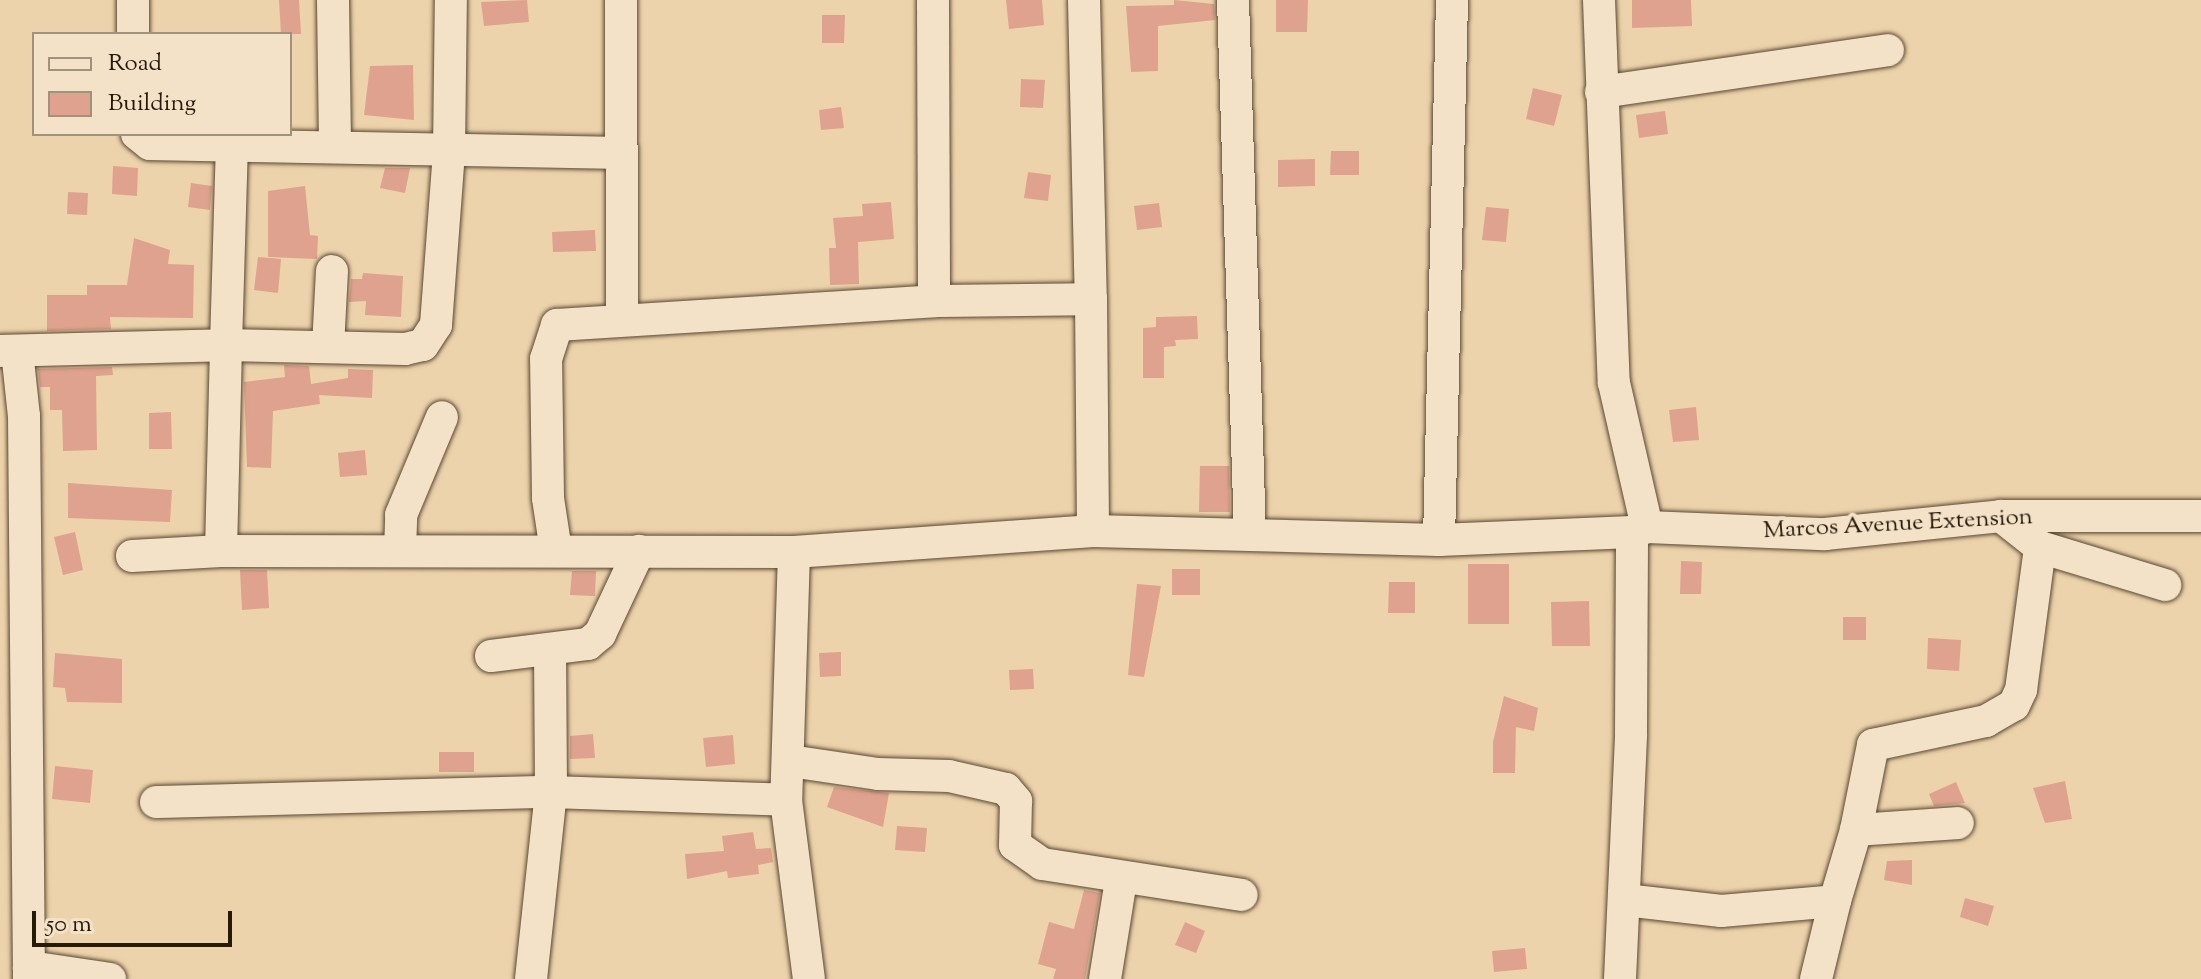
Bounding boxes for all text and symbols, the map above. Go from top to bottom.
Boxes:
legend [32,32,292,136]
text: Road [108,47,162,81]
text: Building [108,87,196,121]
street label: Marcos Avenue Extension [1762,504,2034,546]
scale bar [36,895,236,945]
text: 50 m [46,908,92,942]

